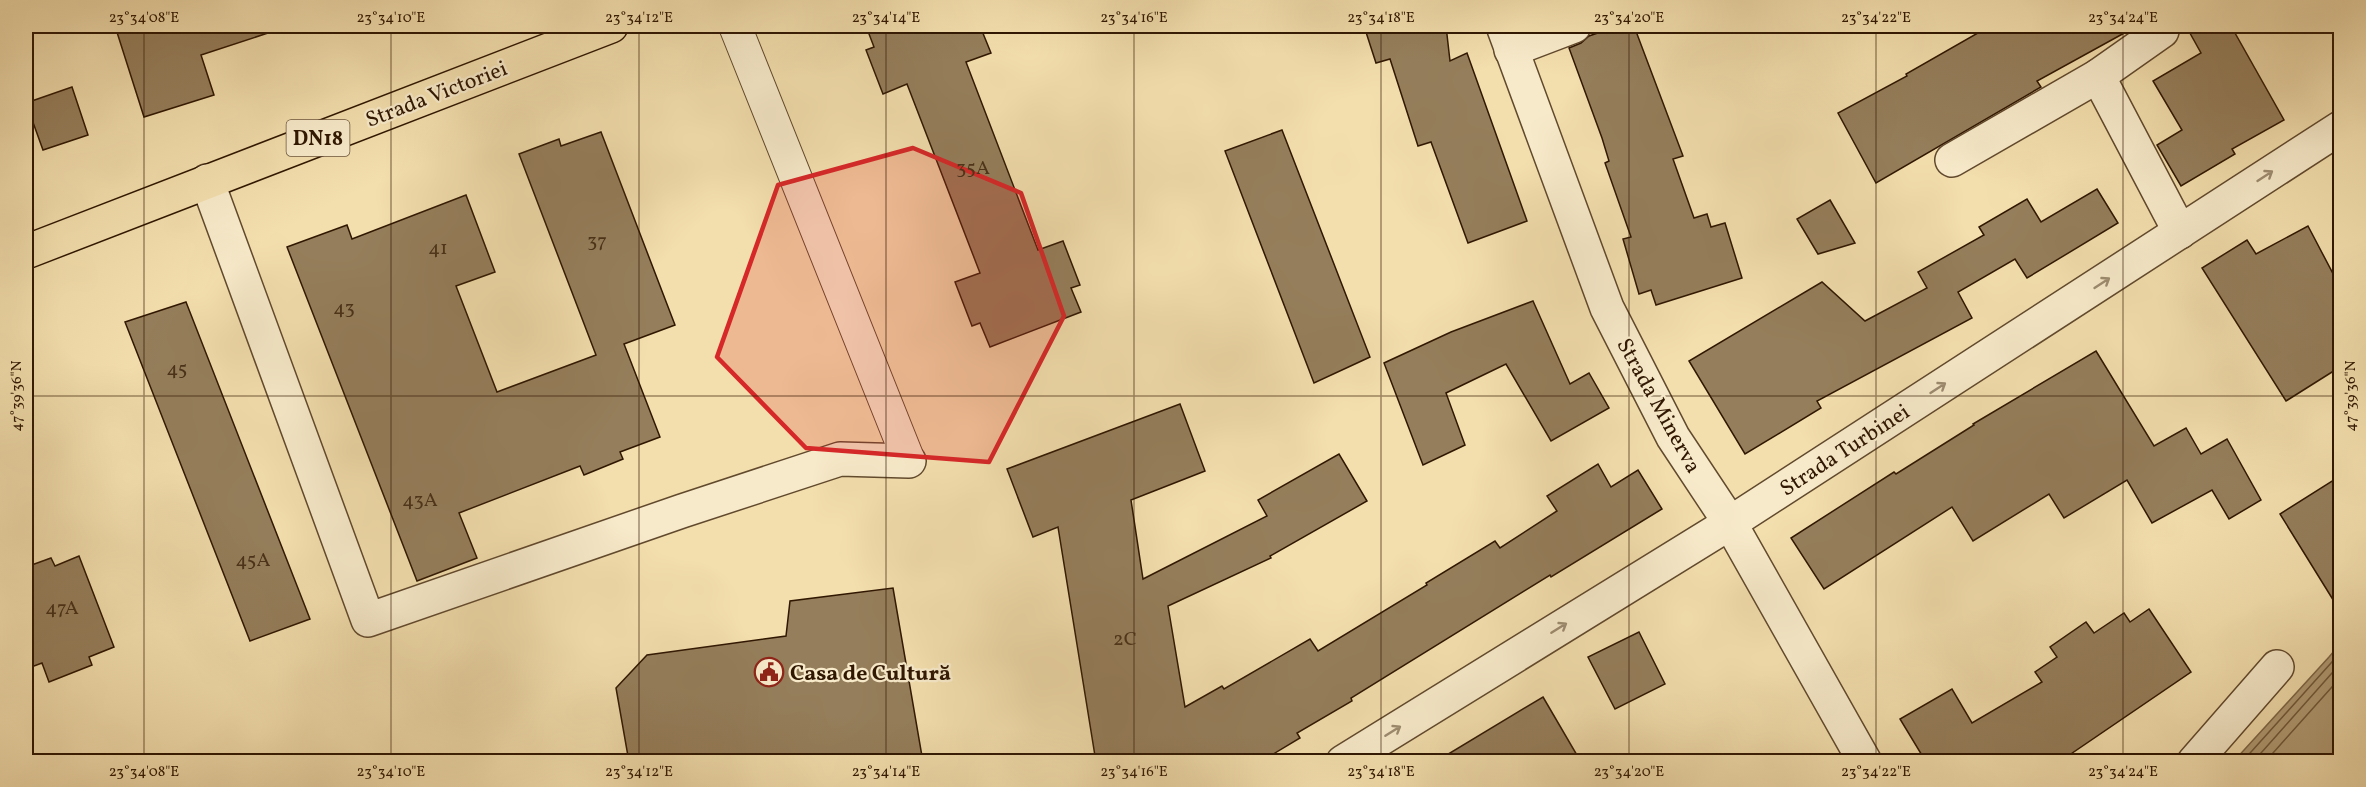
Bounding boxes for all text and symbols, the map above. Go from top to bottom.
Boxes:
text: 23°34'08"E [109,8,179,29]
text: 23°34'10"E [357,8,425,29]
text: 23°34'12"E [605,8,673,29]
text: 23°34'14"E [852,8,920,29]
text: 23°34'16"E [1100,8,1168,29]
text: 23°34'18"E [1347,8,1415,29]
text: 23°34'20"E [1594,8,1664,29]
text: 23°34'22"E [1841,8,1911,29]
text: 23°34'24"E [2088,8,2158,29]
street label: Strada Victoriei [361,54,512,137]
road number: DN18 [286,120,350,156]
house number: 35A [956,155,990,183]
one-way arrow [2256,170,2273,182]
house number: 37 [587,228,607,256]
house number: 41 [428,235,448,263]
one-way arrow [2093,276,2110,289]
house number: 43 [333,295,355,323]
street label: Strada Minerva [1608,333,1708,479]
house number: 45 [167,356,187,384]
text: 47°39'36"N [7,360,28,432]
text: 47°39'36"N [2341,360,2362,432]
one-way arrow [1929,382,1946,394]
street label: Strada Turbinei [1774,397,1916,505]
house number: 43A [402,487,438,515]
house number: 45A [235,547,271,575]
house number: 47A [45,595,79,623]
one-way arrow [1550,622,1567,634]
house number: 2C [1113,626,1137,654]
public building icon: Casa de Cultură [753,656,785,688]
place label: Casa de Cultură [790,659,951,690]
one-way arrow [1384,724,1401,736]
text: 23°34'08"E [109,762,179,783]
text: 23°34'10"E [357,762,425,783]
text: 23°34'12"E [605,762,673,783]
text: 23°34'14"E [852,762,920,783]
text: 23°34'16"E [1100,762,1168,783]
text: 23°34'18"E [1347,762,1415,783]
text: 23°34'20"E [1594,762,1664,783]
text: 23°34'22"E [1841,762,1911,783]
text: 23°34'24"E [2088,762,2158,783]

